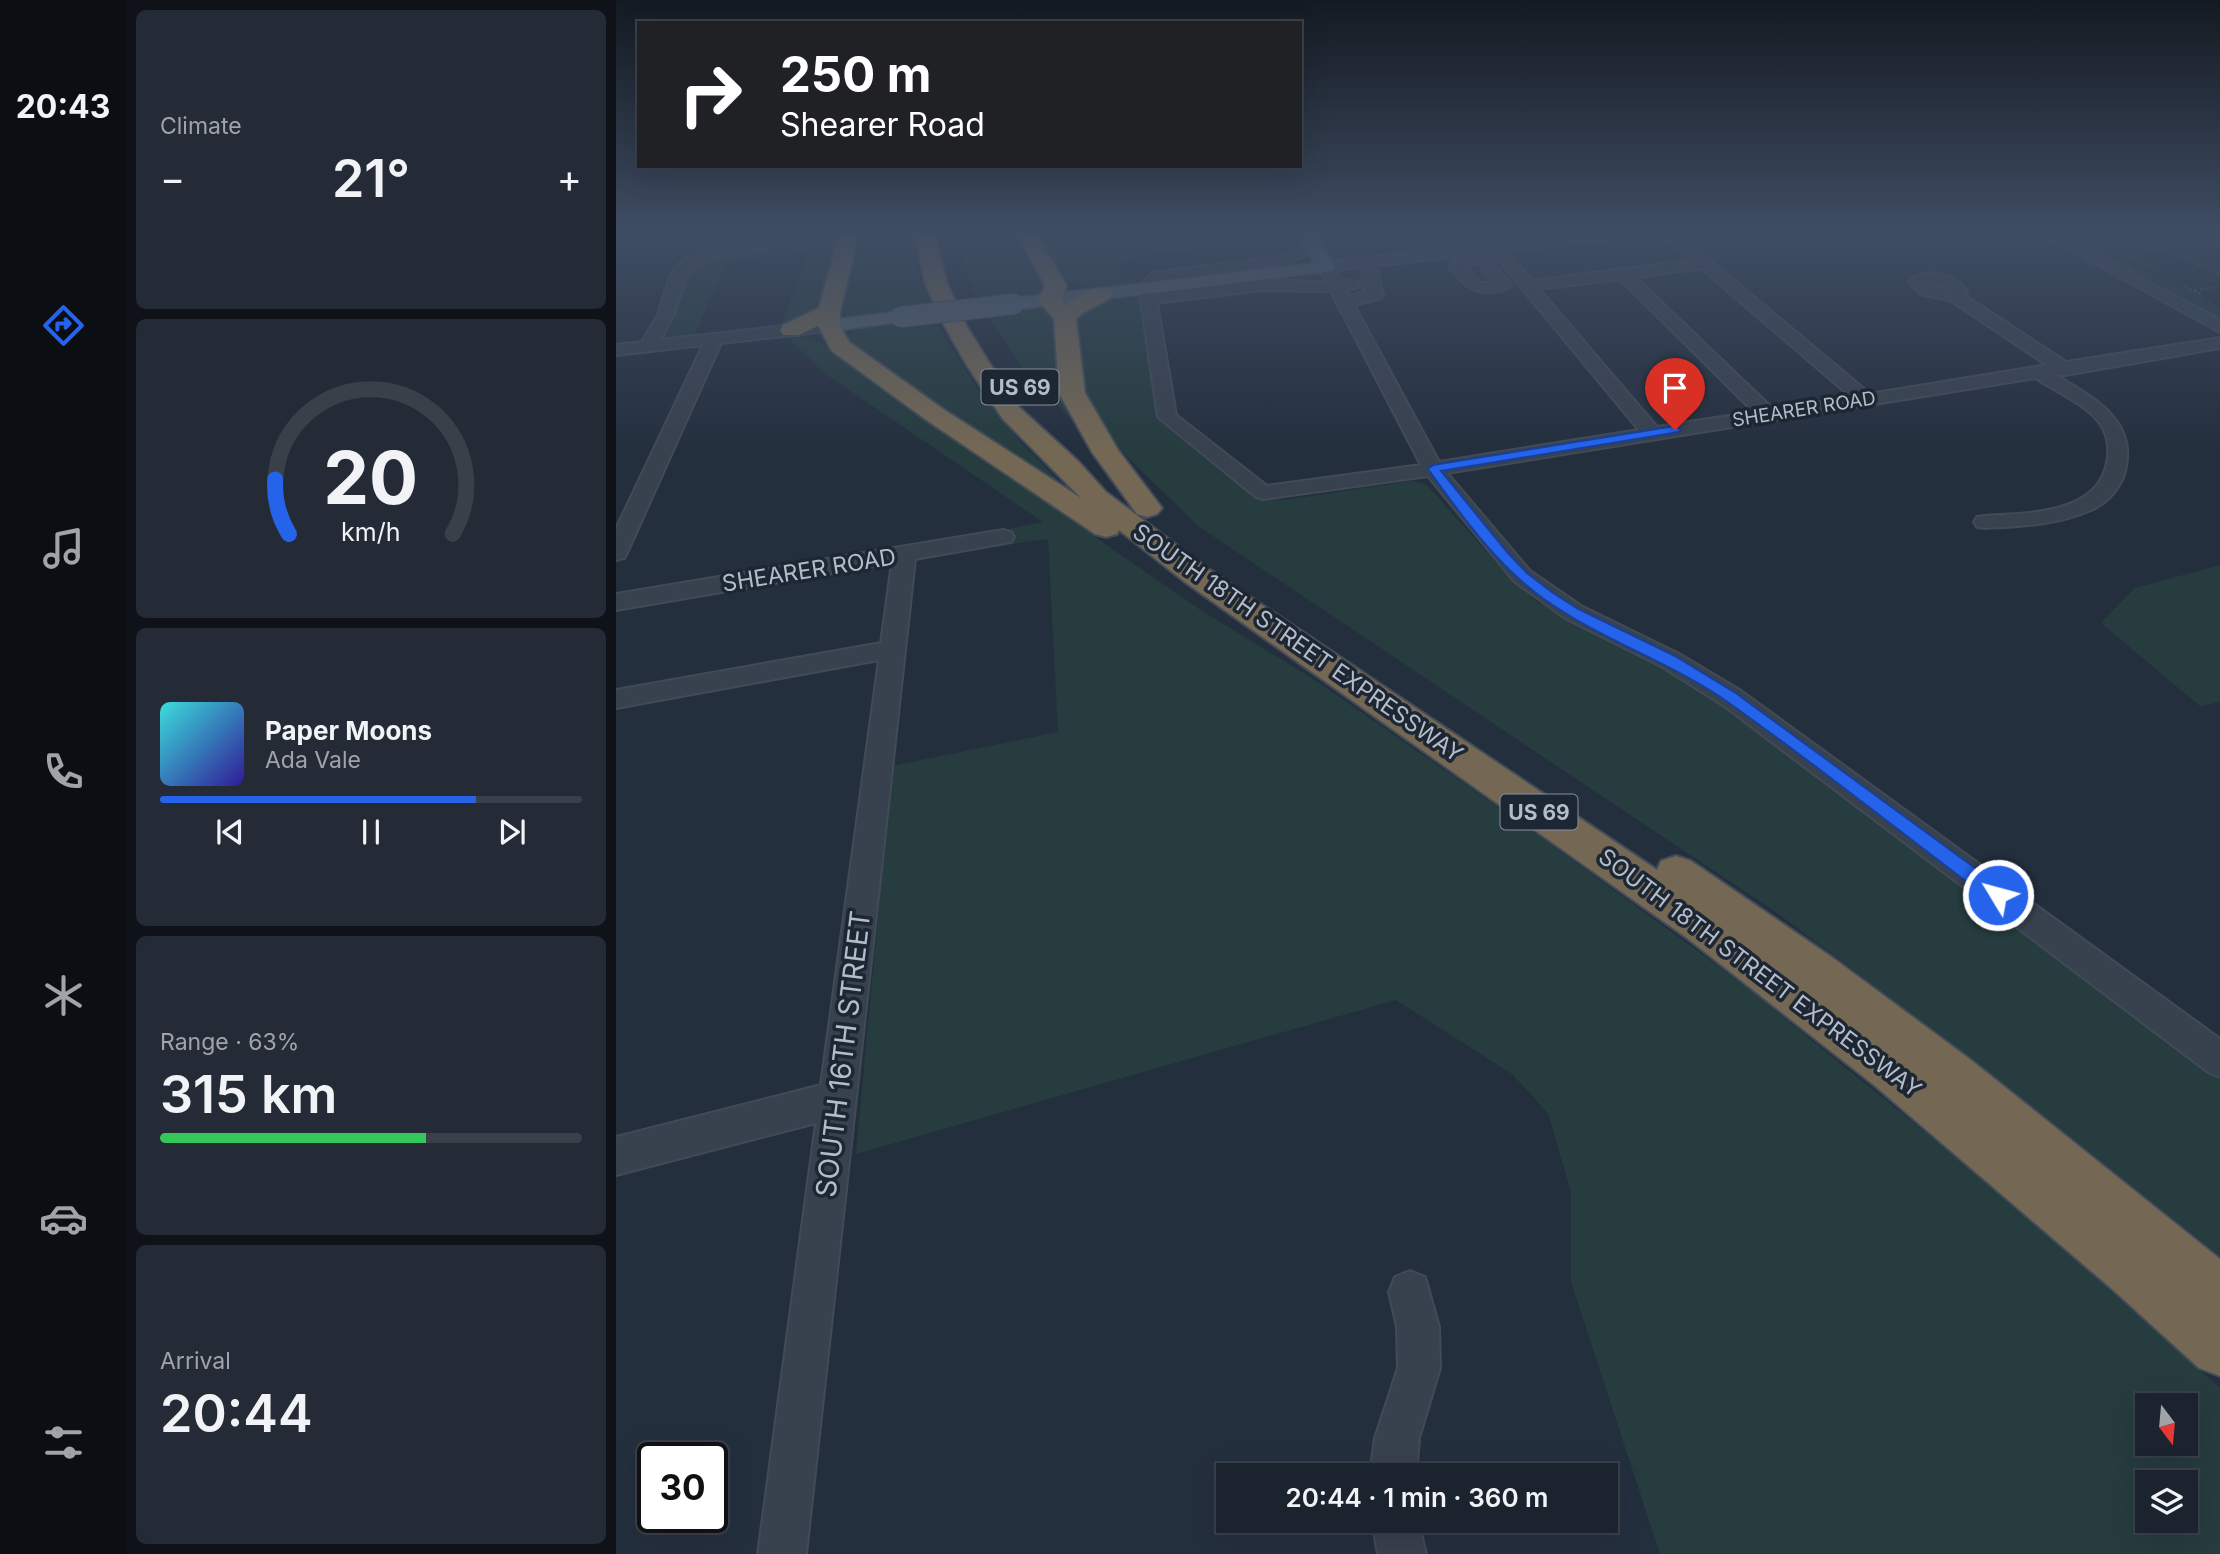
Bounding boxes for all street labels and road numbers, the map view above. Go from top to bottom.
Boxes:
road number: US 69 [982,370,1058,404]
street label: SHEARER ROAD [1731,386,1877,432]
street label: SOUTH 18TH STREET EXPRESSWAY [1127,518,1469,768]
street label: SHEARER ROAD [720,542,898,598]
road number: US 69 [1500,794,1578,830]
street label: SOUTH 18TH STREET EXPRESSWAY [1593,842,1927,1104]
street label: SOUTH 16TH STREET [809,909,877,1199]

